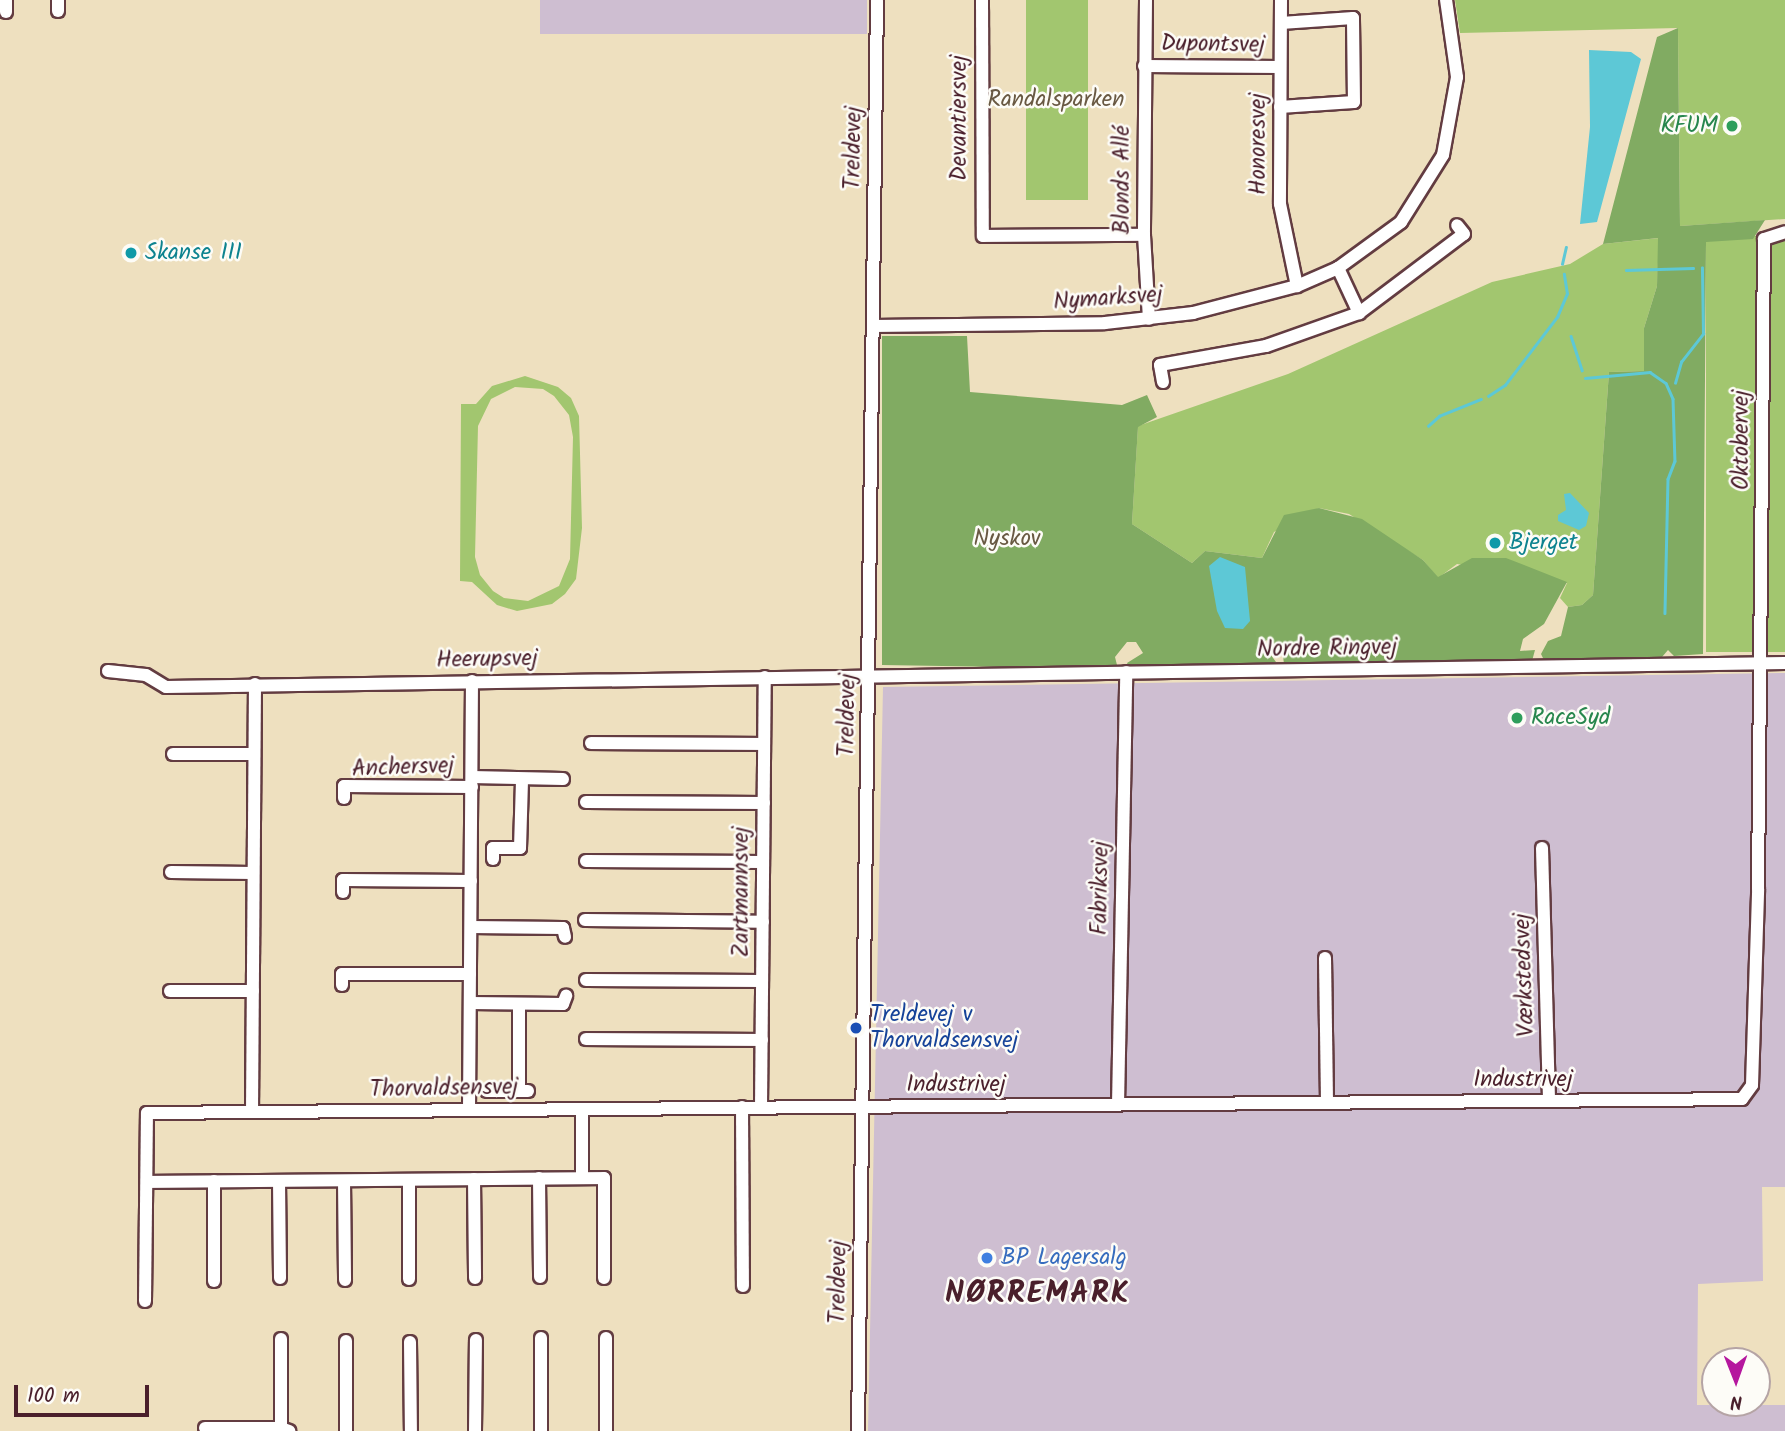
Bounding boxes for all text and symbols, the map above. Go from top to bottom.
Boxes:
street label: Dupontsvej [1161,30,1265,60]
street label: Devantiersvej [946,55,974,181]
park label: Randalsparken [988,86,1124,114]
street label: Honoresvej [1245,93,1273,195]
street label: Treldevej [839,106,869,190]
place label: KFUM [1660,112,1718,140]
marker: KFUM [1724,118,1740,134]
street label: Blonds Allé [1109,126,1137,234]
place label: Skanse III [145,239,242,267]
marker: Skanse III [123,245,139,261]
street label: Nymarksvej [1052,281,1164,317]
street label: Oktobervej [1728,390,1756,490]
park label: Nyskov [973,525,1041,553]
place label: Bjerget [1509,529,1578,557]
marker: Bjerget [1487,535,1503,551]
street label: Nordre Ringvej [1257,634,1397,664]
street label: Heerupsvej [436,645,538,675]
street label: Treldevej [833,673,863,757]
place label: RaceSyd [1531,704,1610,732]
marker: RaceSyd [1509,710,1525,726]
street label: Anchersvej [351,752,455,784]
street label: Zartmannsvej [728,827,756,957]
street label: Fabriksvej [1086,841,1116,935]
street label: Værkstedsvej [1509,913,1541,1037]
place label: Treldevej v Thorvaldsensvej [870,1001,1018,1055]
marker: Treldevej v Thorvaldsensvej [848,1020,864,1036]
street label: Industrivej [1473,1066,1573,1094]
street label: Industrivej [906,1071,1006,1099]
street label: Thorvaldsensvej [370,1074,518,1104]
street label: Treldevej [824,1240,854,1324]
place label: BP Lagersalg [1001,1244,1127,1272]
marker: BP Lagersalg [979,1250,995,1266]
district label: NØRREMARK [946,1276,1130,1312]
north arrow [1701,1347,1771,1417]
scale bar [18,1372,152,1416]
text: 100 m [27,1380,80,1413]
text: N [1730,1386,1743,1416]

